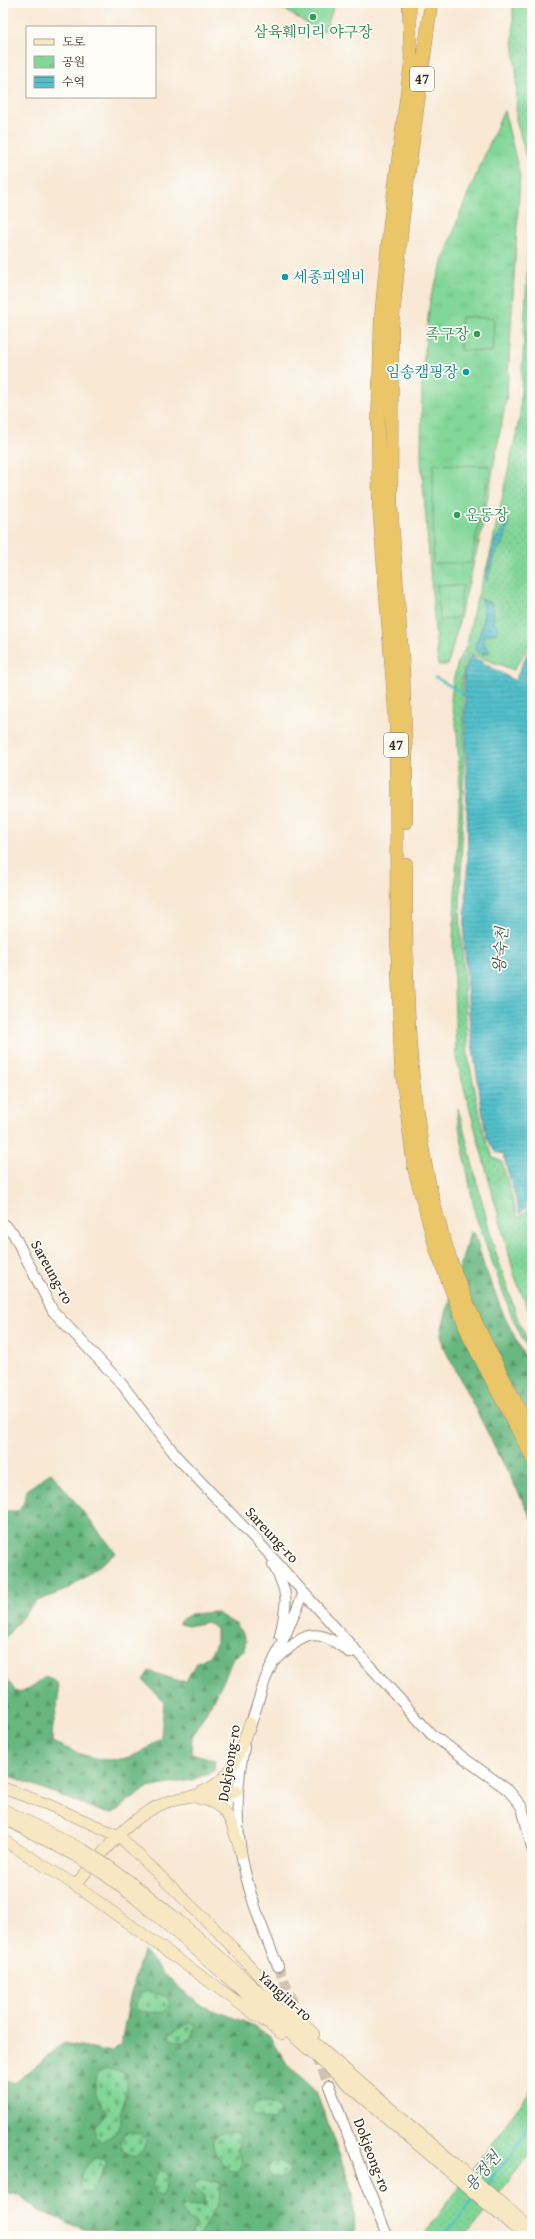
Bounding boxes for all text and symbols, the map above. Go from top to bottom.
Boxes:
marker: 삼육훼미리 야구장 [308,12,318,22]
place label: 삼육훼미리 야구장 [253,21,373,42]
legend [26,26,156,98]
text: 도로 [62,33,86,50]
text: 공원 [62,53,85,70]
road number: 47 [410,67,434,91]
text: 수역 [62,73,85,90]
place label: 세종피엠비 [293,266,365,287]
marker: 세종피엠비 [280,272,290,282]
place label: 족구장 [426,323,469,344]
marker: 족구장 [472,329,482,339]
place label: 임송캠핑장 [386,361,459,382]
marker: 임송캠핑장 [461,367,471,377]
place label: 운동장 [465,504,509,525]
marker: 운동장 [452,510,462,520]
road number: 47 [384,733,408,757]
water label: 왕숙천 [486,924,514,974]
street label: Sareung-ro [26,1236,79,1308]
street label: Sareung-ro [241,1502,304,1568]
street label: Dokjeong-ro [212,1723,245,1803]
street label: Yangjin-ro [254,1966,317,2026]
street label: Dokjeong-ro [349,2115,396,2195]
water label: 용정천 [458,2144,507,2196]

